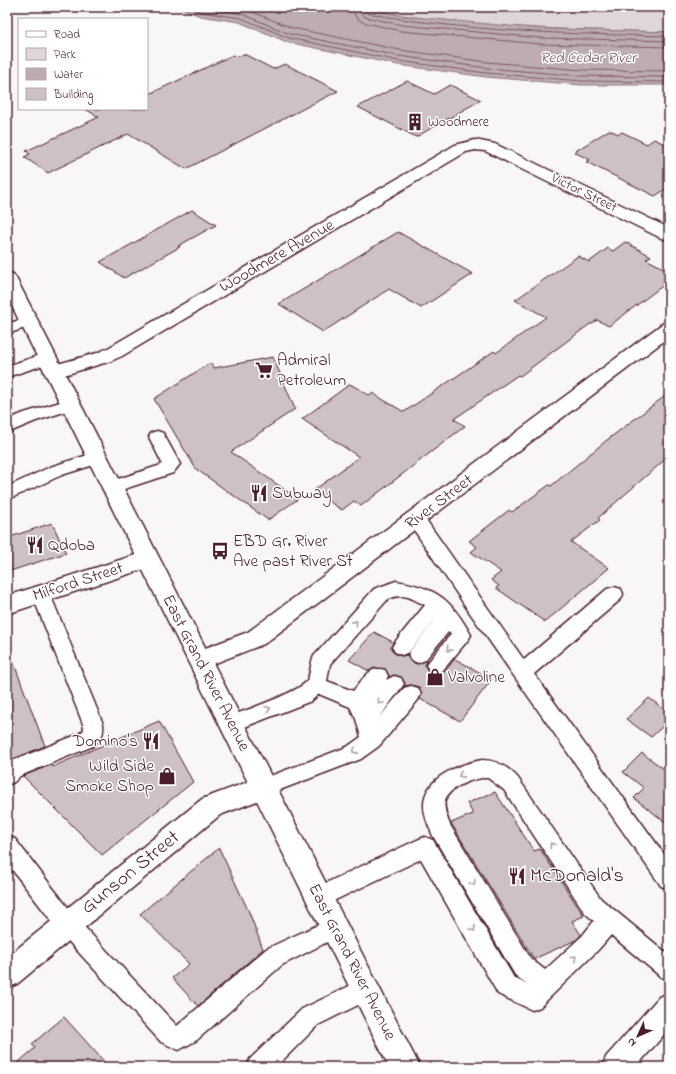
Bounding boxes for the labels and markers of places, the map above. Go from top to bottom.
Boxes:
building icon: Woodmere [405,112,425,132]
place label: Woodmere [428,112,490,133]
place label: Admiral Petroleum [277,348,346,393]
supermarket icon: Admiral Petroleum [254,360,274,380]
place label: Subway [272,481,331,507]
restaurant icon: Subway [249,483,269,503]
place label: EBD Gr. River Ave past River St [233,529,353,574]
place label: Qdoba [48,533,95,558]
restaurant icon: Qdoba [25,535,45,555]
bus stop icon: EBD Gr. River Ave past River St [210,541,230,561]
place label: Valvoline [447,665,505,690]
shop icon: Valvoline [425,667,445,687]
place label: Domino's [72,729,138,754]
restaurant icon: Domino's [141,731,161,751]
place label: Wild Side Smoke Shop [65,754,154,799]
shop icon: Wild Side Smoke Shop [157,766,177,786]
place label: McDonald's [530,862,624,891]
restaurant icon: McDonald's [507,866,527,886]

